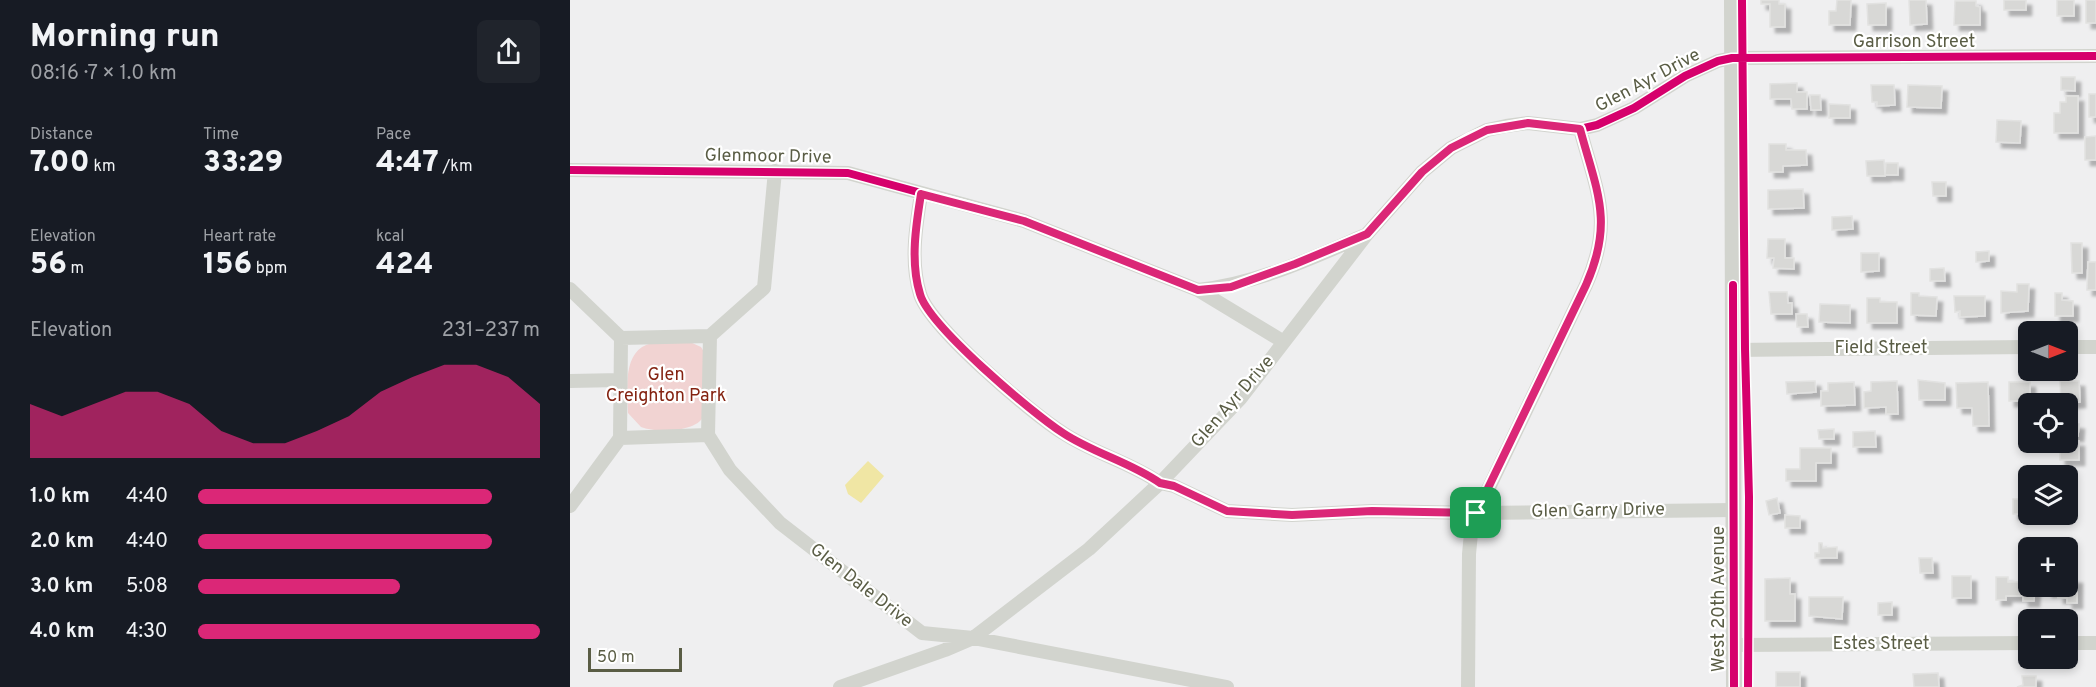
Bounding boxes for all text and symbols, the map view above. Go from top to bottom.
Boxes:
text: Morning run [30,17,220,59]
button: share [477,20,540,83]
street label: Garrison Street [1853,31,1975,54]
street label: Glen Ayr Drive [1592,44,1704,118]
text: 08:16 · 7 × 1.0 km [30,61,177,87]
text: Distance [30,125,93,145]
text: Time [203,125,239,145]
text: Pace [376,125,411,145]
street label: Glenmoor Drive [704,144,832,170]
text: 7.00 [30,145,90,182]
text: 33:29 [203,145,283,182]
text: 4:47 [376,145,439,182]
text: km [90,157,116,177]
text: /km [439,157,472,177]
text: Elevation [30,227,96,247]
text: Heart rate [203,227,276,247]
text: kcal [376,227,404,247]
text: 56 [30,247,67,284]
text: 156 [203,247,252,284]
text: 424 [376,247,433,284]
text: m [67,259,84,279]
text: bpm [252,259,287,279]
text: Elevation [30,318,112,344]
text: 231–237 m [442,318,540,344]
north arrow [2018,321,2078,381]
map controls [2018,321,2078,669]
street label: Field Street [1835,337,1928,360]
street label: Glen Ayr Drive [1186,351,1280,453]
park label: Glen Creighton Park [606,364,726,408]
button: locate [2018,393,2078,453]
button: layers [2018,465,2078,525]
text: 1.0 km [30,484,90,510]
text: 4:40 [126,484,168,510]
pin [1450,487,1501,538]
icon: arrive [1459,496,1492,529]
street label: Glen Garry Drive [1531,498,1665,524]
street label: West 20th Avenue [1708,526,1731,672]
text: 2.0 km [30,529,94,555]
text: 4:40 [126,529,168,555]
button: + [2018,537,2078,597]
street label: Glen Dale Drive [805,539,917,633]
text: 3.0 km [30,574,93,600]
text: 5:08 [126,574,168,600]
button: − [2018,609,2078,669]
text: 4.0 km [30,619,95,645]
text: 4:30 [126,619,168,645]
street label: Estes Street [1832,633,1930,656]
scale bar [588,645,682,672]
text: 50 m [597,648,635,668]

